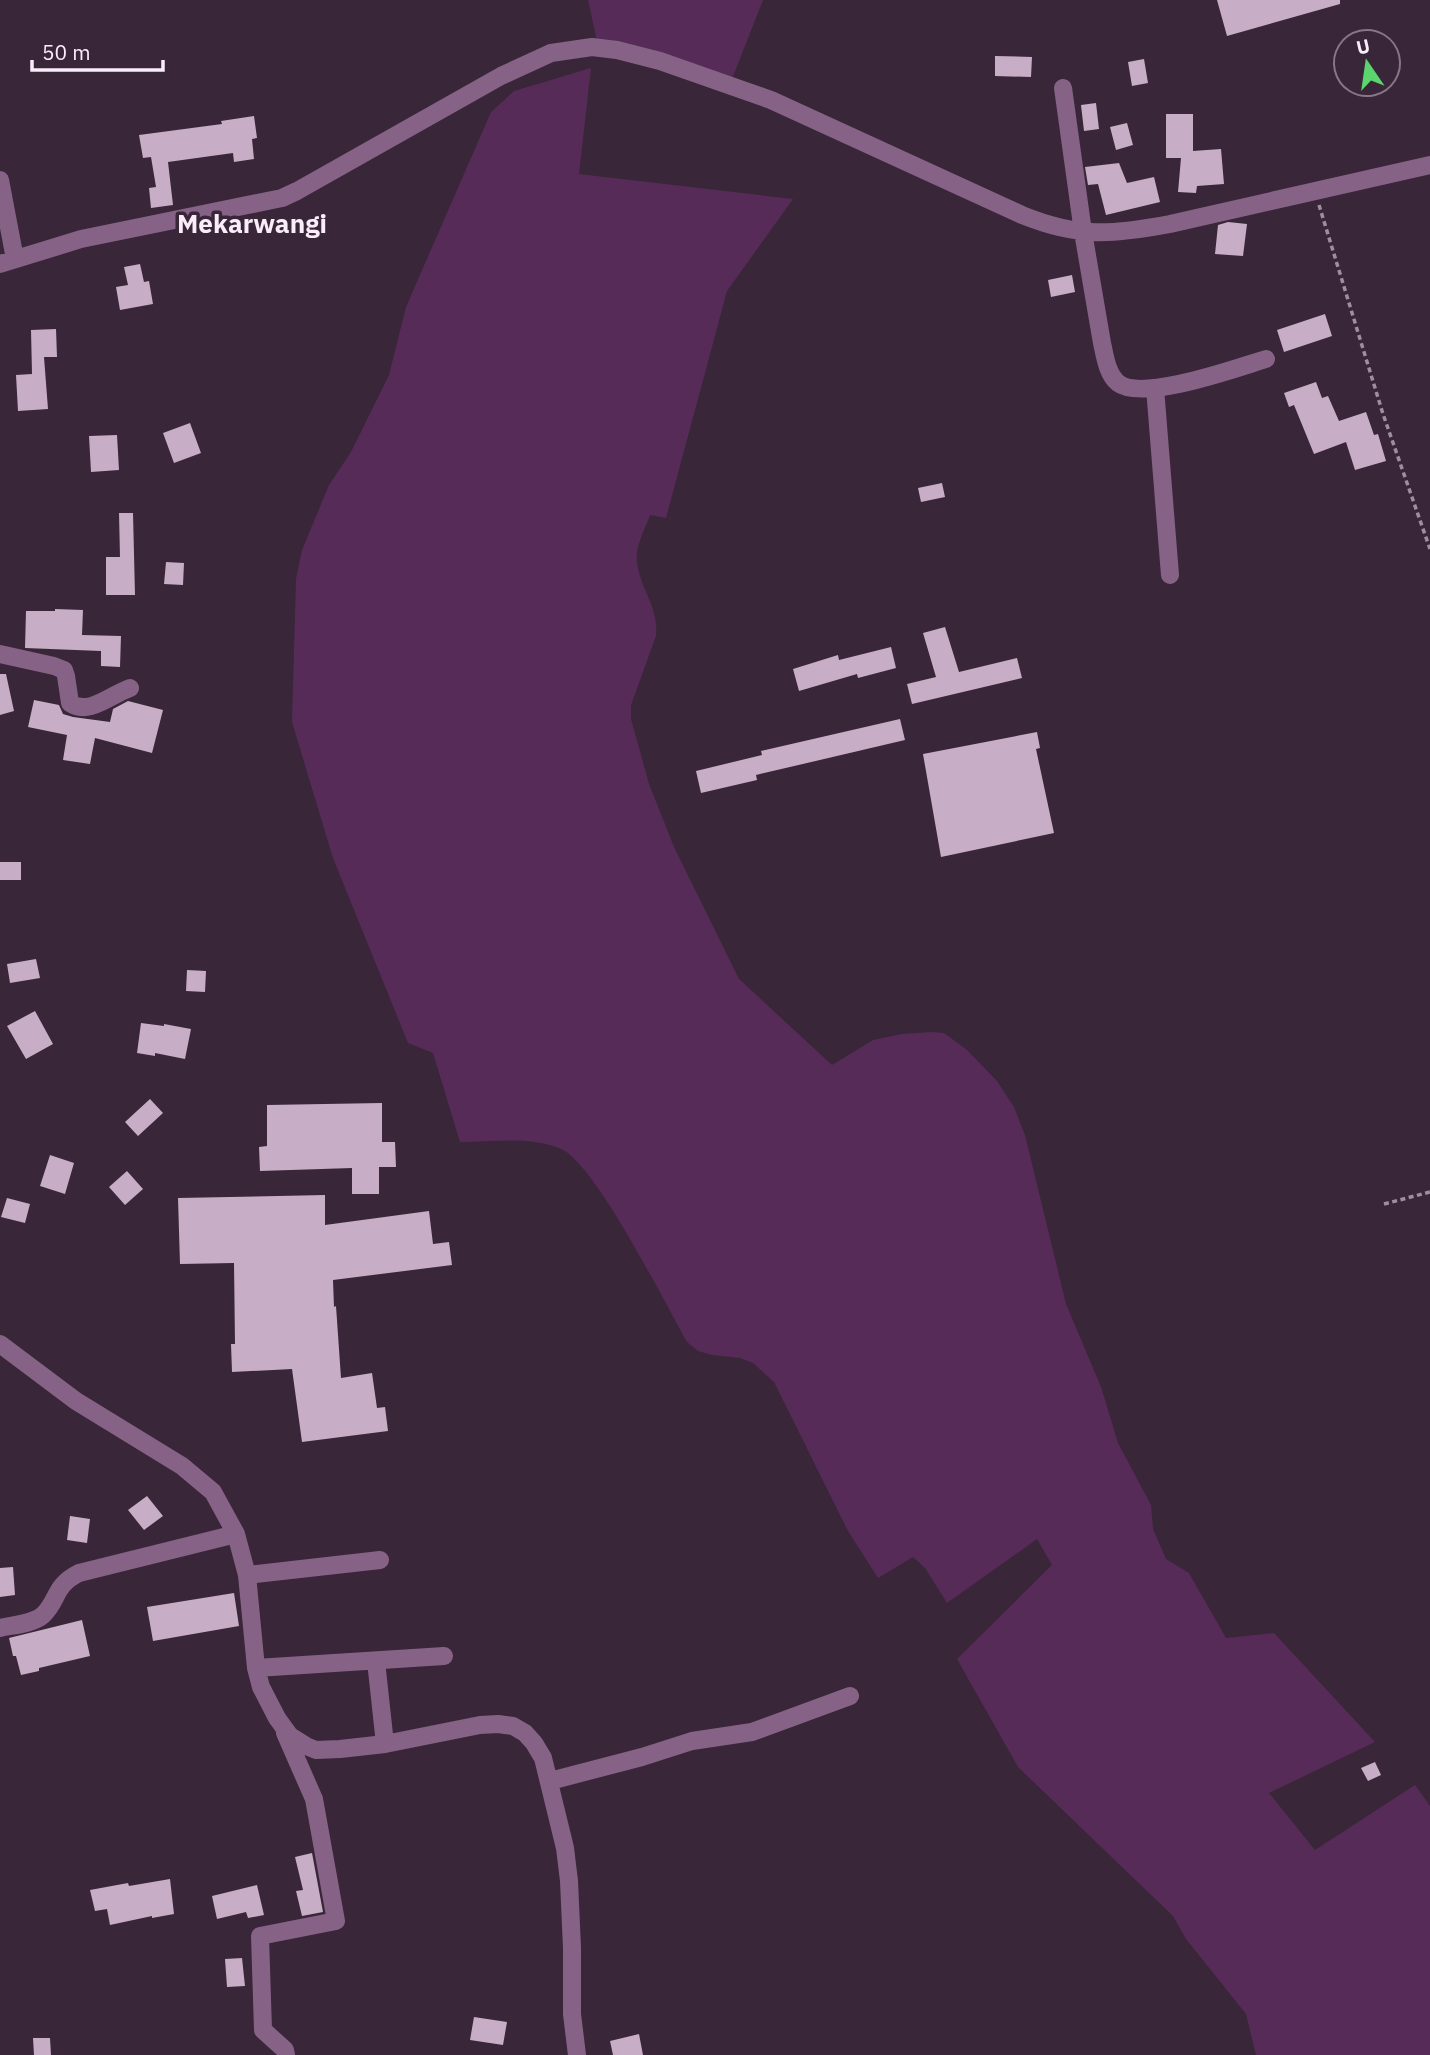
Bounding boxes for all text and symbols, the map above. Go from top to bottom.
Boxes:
scale bar [32,28,163,72]
north arrow [1332,28,1402,98]
text: U [1354,33,1372,60]
text: 50 m [42,38,91,66]
district label: Mekarwangi [177,206,327,240]

